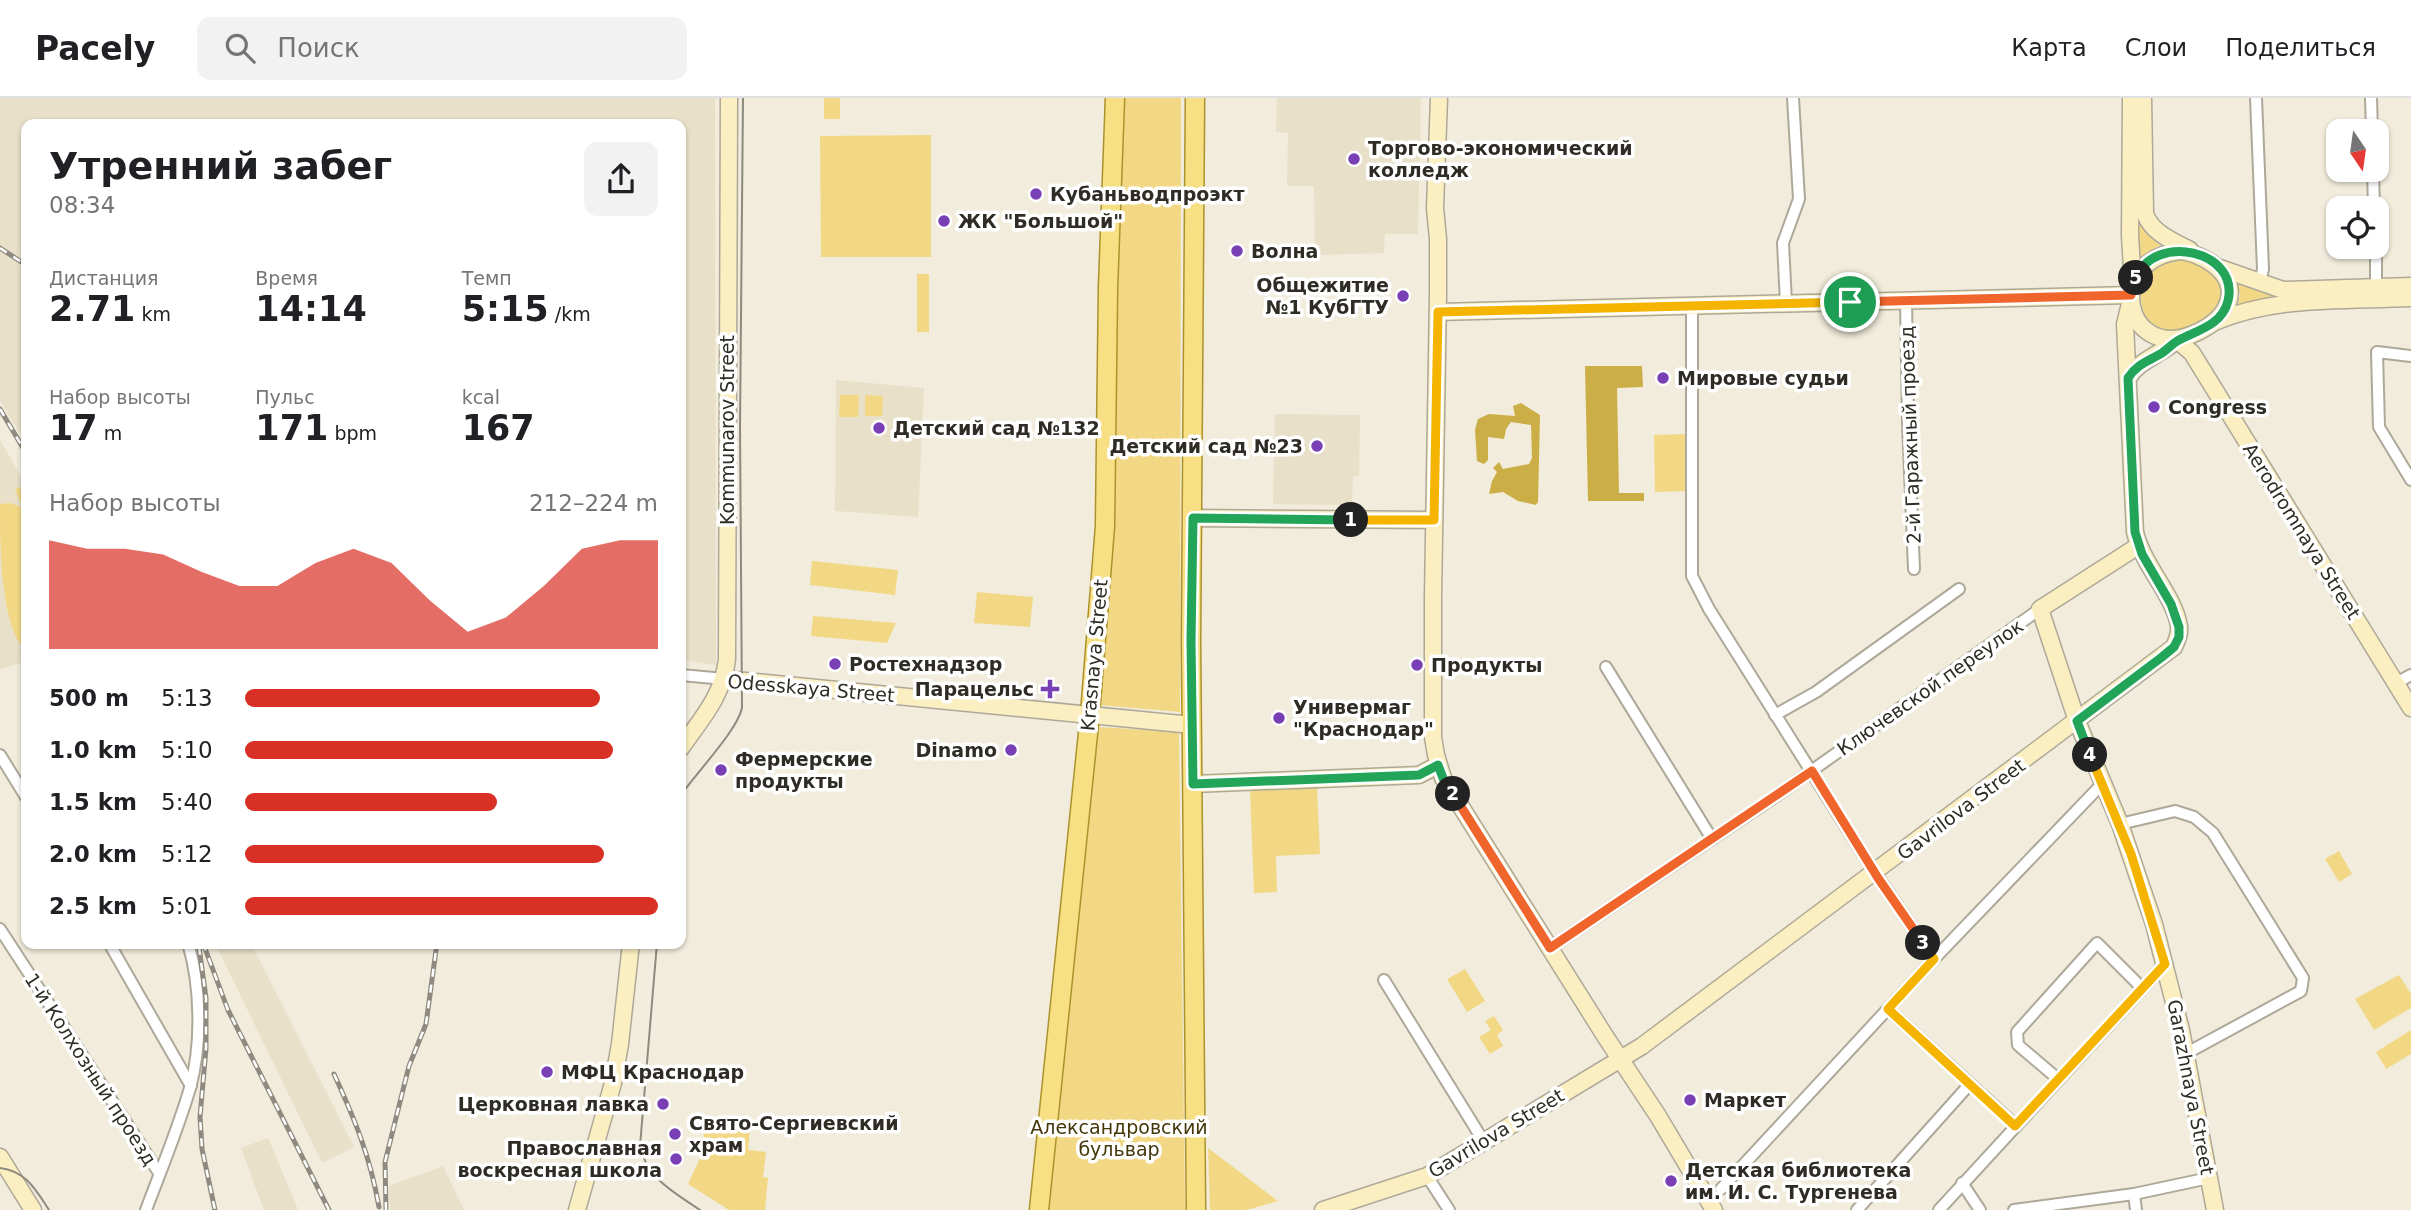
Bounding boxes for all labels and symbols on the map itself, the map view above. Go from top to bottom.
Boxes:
north arrow [2326,119,2389,182]
place label: Торгово-экономический колледж [1368,137,1633,181]
marker: Торгово-экономический колледж [1346,151,1362,167]
place label: Кубаньводпроэкт [1050,183,1245,205]
marker: Кубаньводпроэкт [1028,186,1044,202]
place label: ЖК "Большой" [958,210,1123,232]
marker: ЖК "Большой" [936,213,952,229]
place label: Волна [1251,240,1318,262]
marker: Волна [1229,243,1245,259]
pin: 5 [2118,260,2154,296]
pin [1820,272,1880,332]
place label: Общежитие №1 КубГТУ [1256,274,1389,318]
marker: Общежитие №1 КубГТУ [1395,288,1411,304]
street label: 2-й Гаражный проезд [1895,326,1925,544]
street label: Kommunarov Street [716,335,738,525]
place label: Мировые судьи [1677,367,1849,389]
marker: Мировые судьи [1655,370,1671,386]
place label: Congress [2168,396,2267,418]
marker: Congress [2146,399,2162,415]
place label: Детский сад №132 [893,417,1100,439]
marker: Детский сад №132 [871,420,887,436]
place label: Детский сад №23 [1109,435,1303,457]
marker: Детский сад №23 [1309,438,1325,454]
street label: Aerodromnaya Street [2239,439,2365,623]
pin: 1 [1334,502,1368,538]
street label: Krasnaya Street [1076,578,1112,732]
street label: Ключевской переулок [1833,614,2027,760]
place label: Ростехнадзор [849,653,1002,675]
place label: Продукты [1431,654,1542,676]
marker: Ростехнадзор [827,656,843,672]
marker: Продукты [1409,657,1425,673]
street label: Odesskaya Street [727,670,895,706]
place label: Парацельс [915,678,1034,700]
marker: Парацельс [1040,679,1060,699]
place label: Универмаг "Краснодар" [1293,696,1434,740]
marker: Универмаг "Краснодар" [1271,710,1287,726]
pin: 4 [2072,738,2108,772]
place label: Dinamo [916,739,997,761]
marker: Dinamo [1003,742,1019,758]
place label: Фермерские продукты [735,748,873,792]
street label: Gavrilova Street [1893,754,2029,864]
marker: Фермерские продукты [713,762,729,778]
pin: 2 [1436,776,1470,812]
pin: 3 [1906,926,1940,960]
street label: 1-й Колхозный проезд [21,969,161,1169]
street label: Garazhnaya Street [2163,997,2219,1177]
place label: МФЦ Краснодар [561,1061,744,1083]
marker: МФЦ Краснодар [539,1064,555,1080]
street label: Gavrilova Street [1424,1084,1568,1182]
place label: Маркет [1704,1089,1786,1111]
marker: Маркет [1682,1092,1698,1108]
place label: Церковная лавка [458,1093,649,1115]
marker: Церковная лавка [655,1096,671,1112]
place label: Свято-Сергиевский храм [689,1112,898,1156]
park label: Александровский бульвар [1030,1116,1208,1160]
marker: Свято-Сергиевский храм [667,1126,683,1142]
place label: Православная воскресная школа [457,1137,662,1181]
marker: Православная воскресная школа [668,1151,684,1167]
place label: Детская библиотека им. И. С. Тургенева [1685,1159,1911,1203]
marker: Детская библиотека им. И. С. Тургенева [1663,1173,1679,1189]

